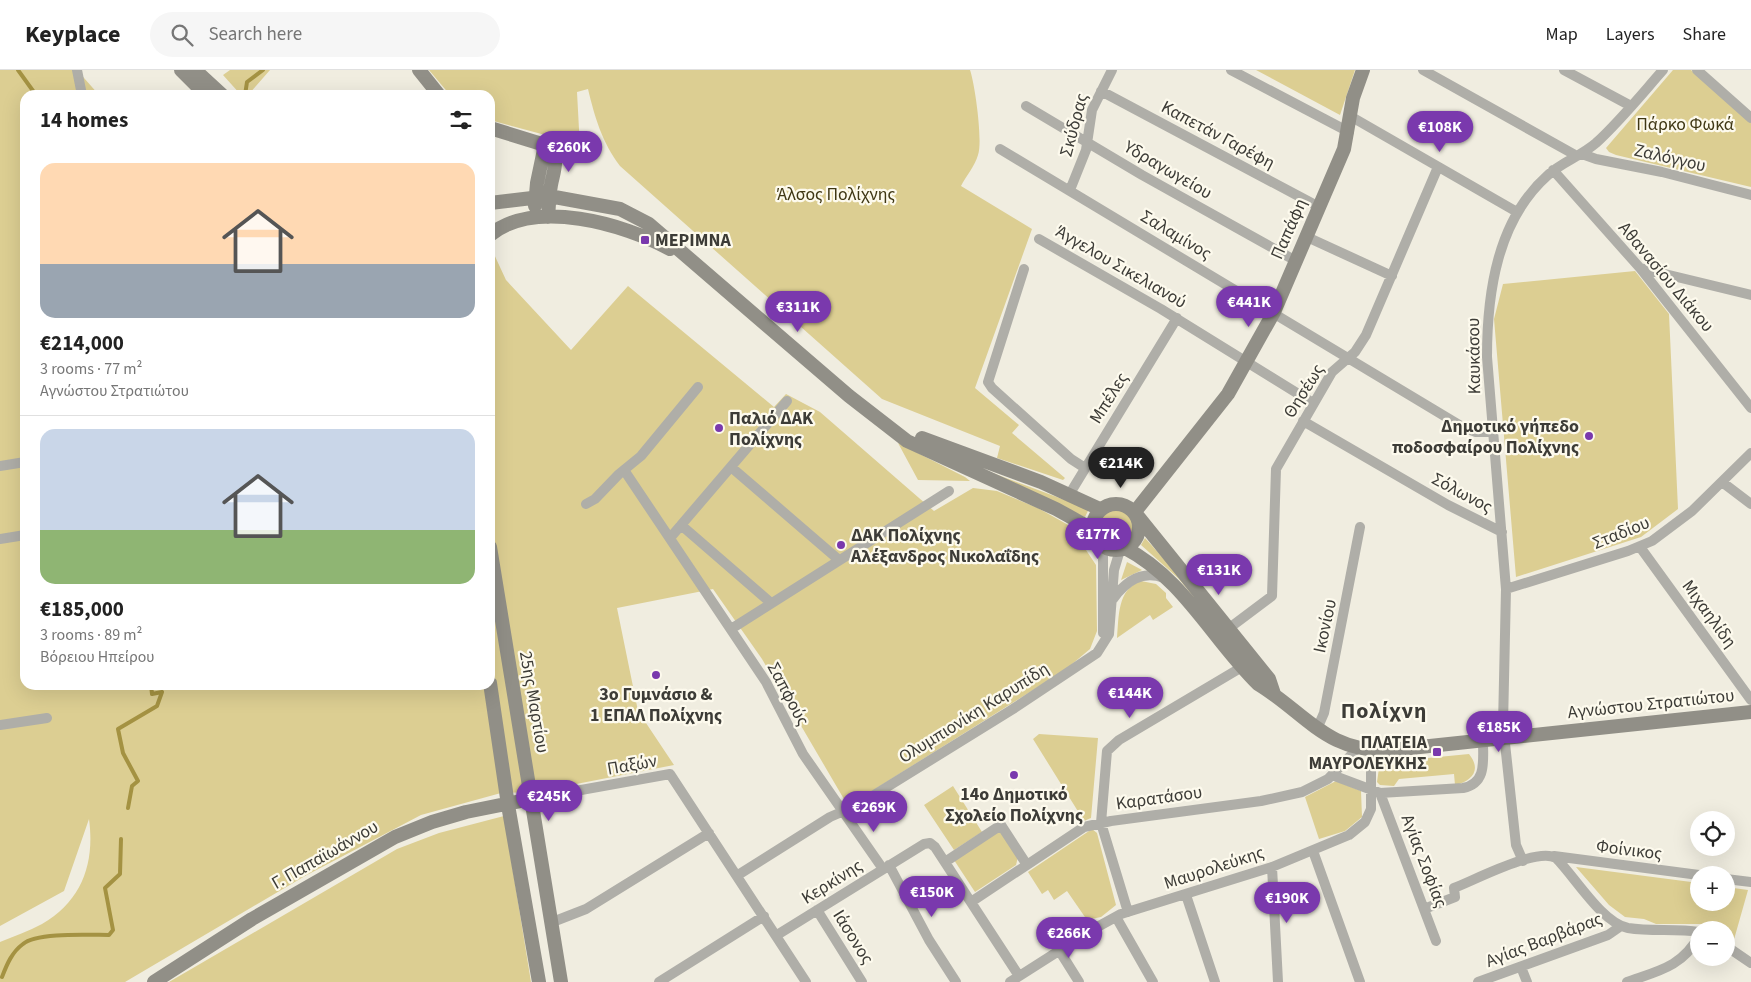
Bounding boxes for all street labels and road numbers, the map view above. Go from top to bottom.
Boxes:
street label: Σκύδρας [1054,90,1095,160]
street label: Καπετάν Γαρέφη [1157,94,1279,176]
street label: Υδραγωγείου [1118,134,1217,205]
street label: Ζαλόγγου [1632,138,1708,178]
street label: Παπάφη [1265,195,1313,263]
street label: Σαλαμίνος [1136,204,1216,266]
street label: Αθανασίου Διάκου [1612,216,1720,338]
street label: Άγγελου Σικελιανού [1051,219,1191,315]
street label: Καυκάσου [1461,317,1487,395]
street label: Θησέως [1278,359,1331,423]
street label: Μπέλες [1084,367,1135,428]
street label: Σόλωνος [1427,467,1497,520]
street label: Σταδίου [1589,510,1653,556]
street label: Μιχαηλίδη [1676,575,1742,653]
street label: Ικονίου [1307,597,1343,655]
street label: 25ης Μαρτίου [513,649,555,755]
street label: Ολυμπιονίκη Καρυπίδη [894,657,1054,769]
street label: Σαπφούς [761,658,815,730]
street label: Αγνώστου Στρατιώτου [1566,683,1736,725]
street label: Παξών [605,748,659,782]
street label: Καρατάσου [1114,780,1204,816]
street label: Αγίας Σοφίας [1395,811,1453,911]
street label: Γ. Παπαϊωάννου [267,814,383,896]
street label: Φοίνικος [1595,834,1664,866]
street label: Μαυρολεύκης [1161,840,1268,896]
street label: Κερκίνης [797,853,868,911]
street label: Ιάσoνος [826,905,880,969]
street label: Αγίας Βαρβάρας [1482,906,1606,974]

